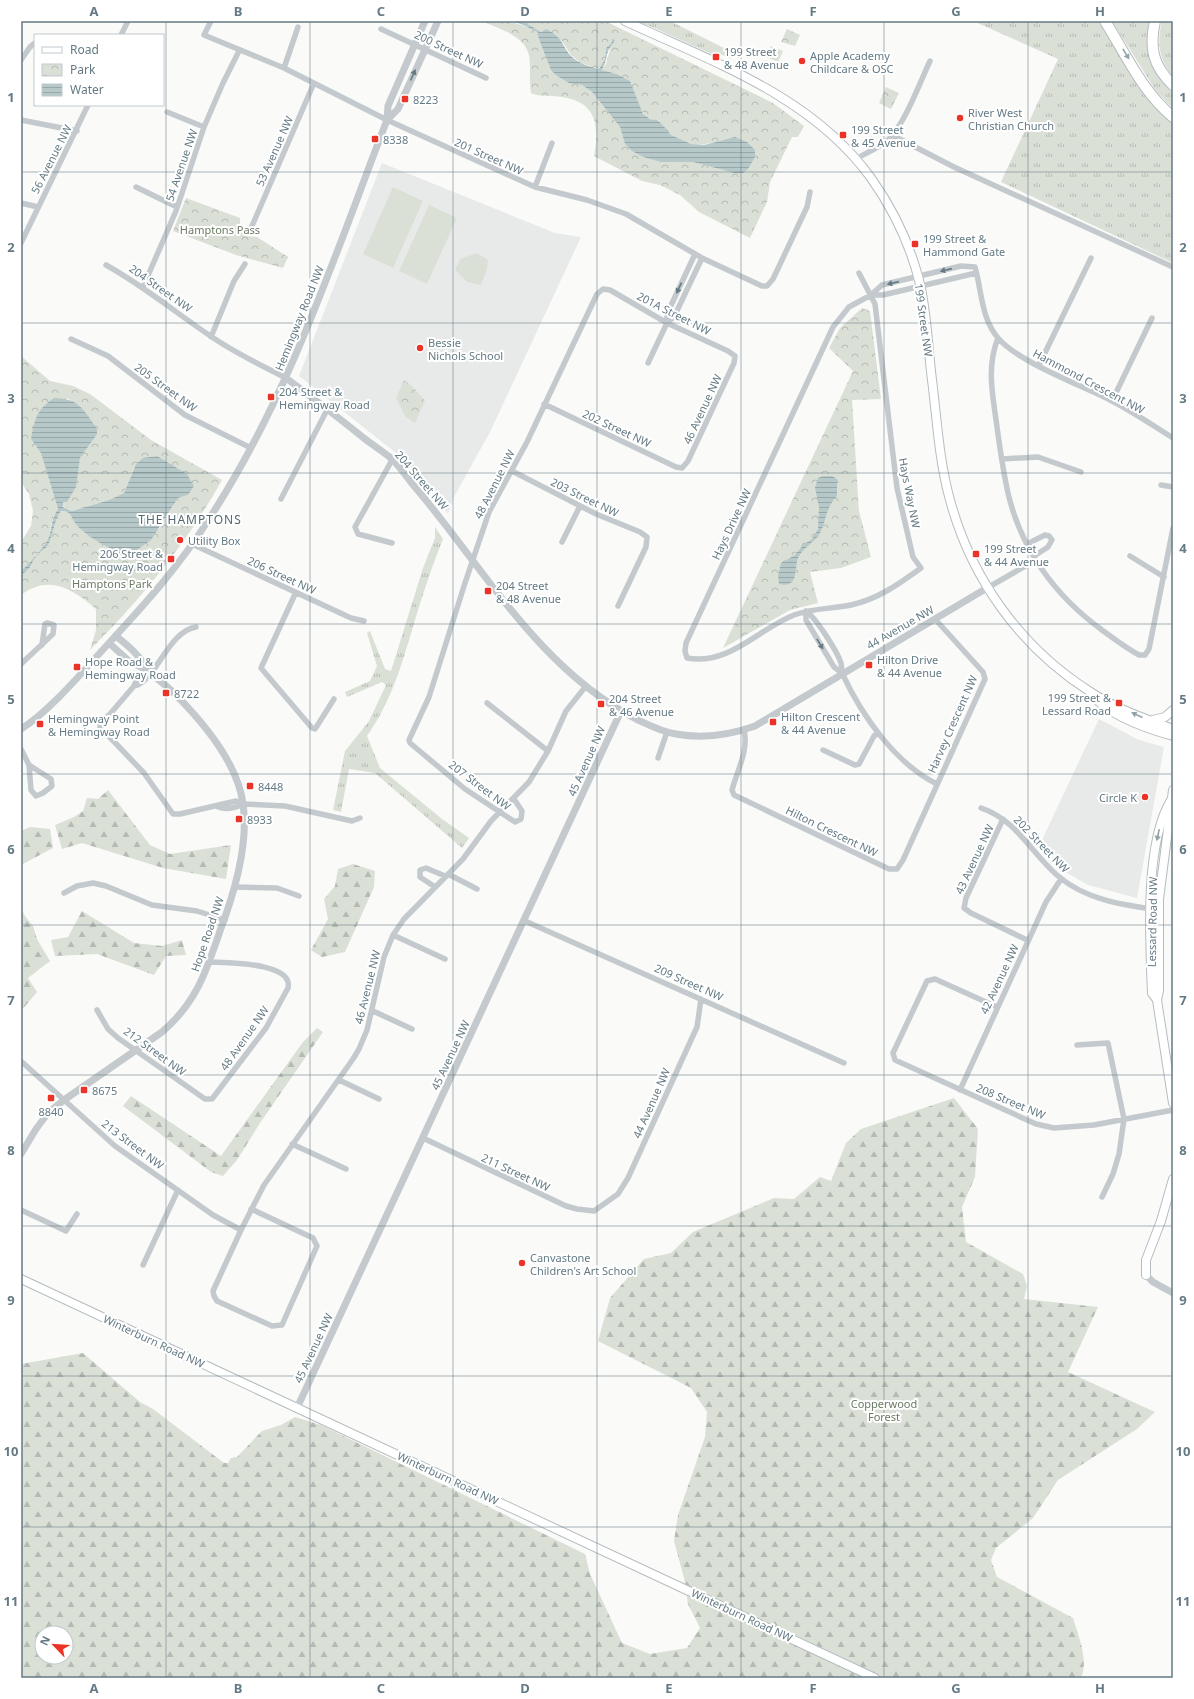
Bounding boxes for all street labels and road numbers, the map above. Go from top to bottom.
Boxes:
street label: 200 Street NW [412,27,486,72]
street label: 53 Avenue NW [252,113,297,189]
street label: 56 Avenue NW [27,121,75,196]
street label: 54 Avenue NW [162,126,201,203]
street label: 201 Street NW [452,134,527,178]
street label: 204 Street NW [126,261,196,316]
street label: Hemingway Road NW [271,262,327,373]
street label: 199 Street NW [911,282,937,358]
street label: 201A Street NW [635,288,714,338]
street label: Hammond Crescent NW [1031,345,1148,417]
street label: 205 Street NW [132,359,201,415]
street label: 46 Avenue NW [679,371,725,446]
street label: 202 Street NW [580,406,654,451]
street label: 48 Avenue NW [470,446,518,521]
street label: 204 Street NW [392,447,452,513]
street label: Hays Way NW [896,457,924,530]
street label: 203 Street NW [548,474,622,520]
street label: Hays Drive NW [708,485,754,562]
street label: 206 Street NW [245,553,319,598]
street label: 44 Avenue NW [864,601,937,652]
street label: Harvey Crescent NW [924,672,981,775]
street label: 45 Avenue NW [564,723,609,799]
street label: 207 Street NW [446,757,515,814]
street label: Hilton Crescent NW [784,802,881,860]
street label: 202 Street NW [1011,812,1074,876]
street label: 43 Avenue NW [951,821,997,896]
street label: Lessard Road NW [1144,876,1160,967]
street label: Hope Road NW [187,894,227,974]
street label: 42 Avenue NW [976,941,1022,1016]
street label: 46 Avenue NW [351,948,384,1025]
street label: 209 Street NW [652,960,727,1004]
street label: 48 Avenue NW [216,1002,272,1073]
street label: 45 Avenue NW [427,1017,473,1092]
street label: 212 Street NW [121,1023,190,1079]
street label: 44 Avenue NW [629,1065,674,1141]
street label: 208 Street NW [974,1080,1049,1123]
street label: 213 Street NW [99,1116,168,1173]
street label: 211 Street NW [479,1150,553,1195]
street label: 45 Avenue NW [290,1310,336,1385]
street label: Winterburn Road NW [101,1311,208,1371]
street label: Winterburn Road NW [395,1448,502,1508]
street label: Winterburn Road NW [689,1585,796,1645]

